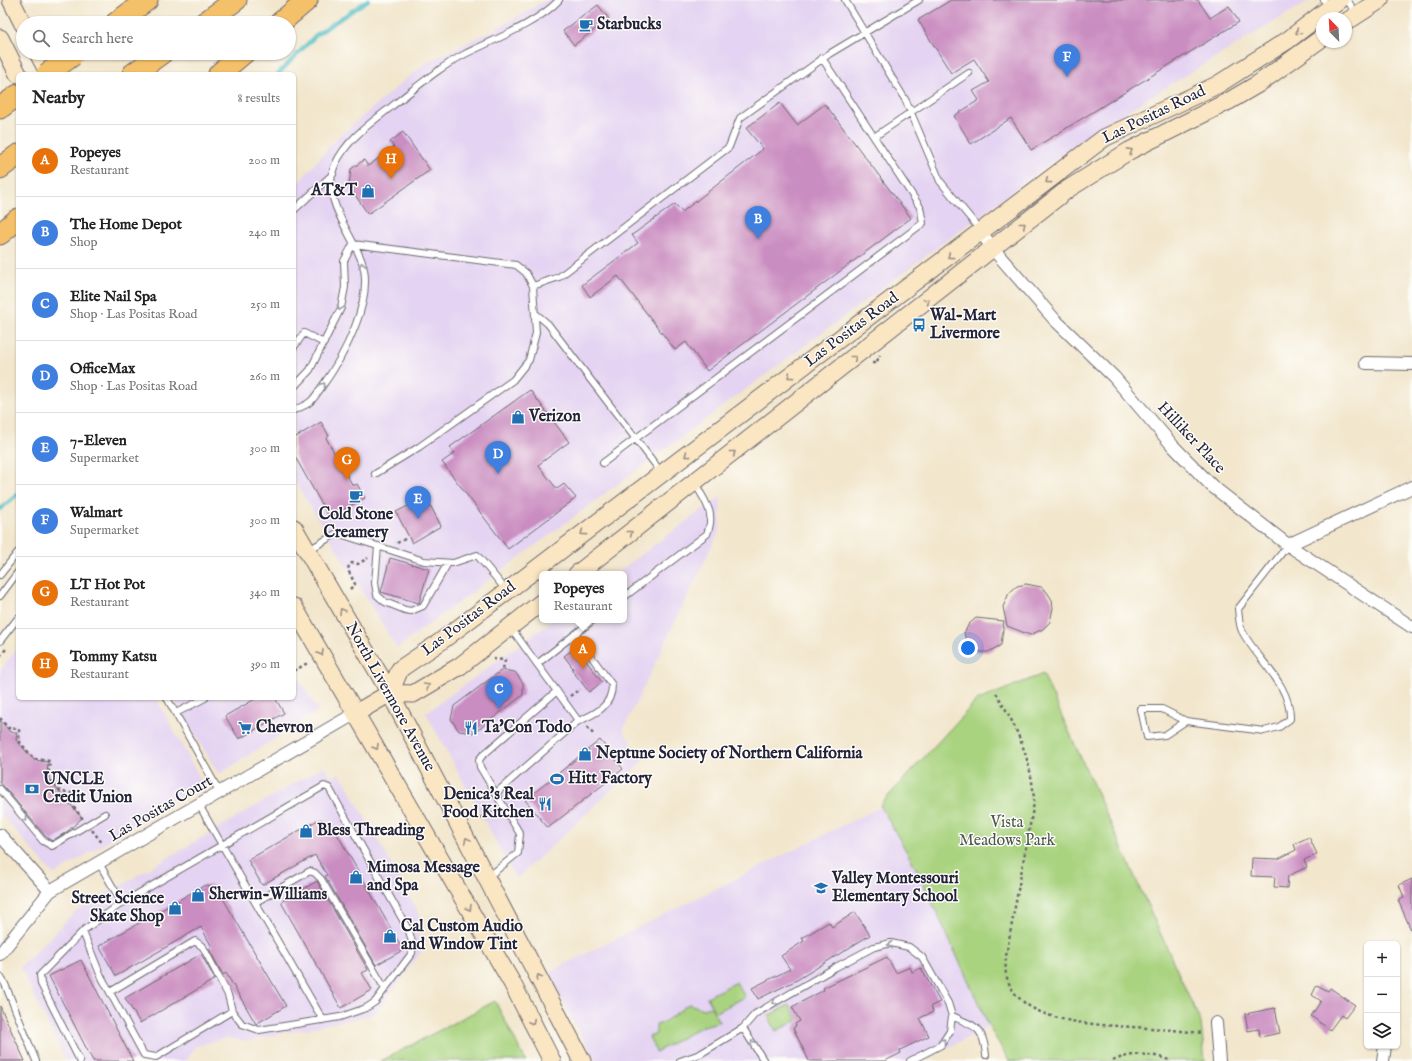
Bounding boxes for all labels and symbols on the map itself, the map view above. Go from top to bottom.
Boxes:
north arrow [1316,12,1352,48]
place label: Starbucks [597,15,662,35]
cafe icon: Starbucks [578,17,594,33]
one-way arrow [1296,27,1303,34]
pin: F [1054,44,1080,77]
street label: Las Positas Road [1099,81,1209,149]
pin: H [378,146,404,179]
one-way arrow [1126,148,1133,155]
one-way arrow [1046,176,1053,183]
place label: AT&T [310,181,357,201]
shop icon: AT&T [360,183,376,199]
pin: B [745,206,771,239]
one-way arrow [1019,223,1026,230]
one-way arrow [948,251,955,258]
one-way arrow [358,262,366,269]
street label: Las Positas Road [801,288,903,372]
one-way arrow [922,299,929,306]
one-way arrow [336,304,345,311]
place label: Wal-Mart Livermore [929,306,1001,344]
bus stop icon: Wal-Mart Livermore [911,317,927,333]
one-way arrow [849,356,856,363]
one-way arrow [788,371,795,378]
one-way arrow [318,383,325,390]
street label: Hilliker Place [1153,398,1229,478]
place label: Verizon [528,407,581,427]
shop icon: Verizon [510,409,526,425]
pin: D [485,441,511,474]
pin: G [334,447,360,480]
one-way arrow [684,450,691,457]
one-way arrow [728,450,735,457]
pin: E [405,486,431,519]
cafe icon: Cold Stone Creamery [348,488,364,504]
place label: Cold Stone Creamery [319,505,394,543]
one-way arrow [581,528,588,535]
one-way arrow [626,530,633,537]
street label: Las Positas Road [418,577,520,661]
one-way arrow [340,608,347,615]
street label: North Livermore Avenue [341,619,439,775]
pin: A [570,636,596,669]
your location [958,638,978,658]
one-way arrow [316,649,323,656]
pin: C [486,676,512,709]
one-way arrow [423,683,430,691]
place label: Chevron [256,718,314,738]
place label: Ta'Con Todo [481,718,572,738]
supermarket icon: Chevron [237,720,253,736]
restaurant icon: Ta'Con Todo [463,720,479,736]
one-way arrow [371,743,378,750]
place label: Neptune Society of Northern California [595,744,864,764]
shop icon: Neptune Society of Northern California [577,746,593,762]
place label: Hitt Factory [568,769,653,789]
place label: UNCLE Credit Union [42,770,133,808]
street label: Las Positas Court [106,771,217,847]
sports icon: Hitt Factory [549,771,565,787]
bank icon: UNCLE Credit Union [24,781,40,797]
place label: Denica's Real Food Kitchen [442,785,535,823]
restaurant icon: Denica's Real Food Kitchen [537,796,553,812]
park label: Vista Meadows Park [959,813,1056,851]
one-way arrow [20,814,27,821]
place label: Bless Threading [317,821,426,841]
shop icon: Bless Threading [298,823,314,839]
one-way arrow [464,836,472,844]
place label: Mimosa Message and Spa [367,858,480,896]
shop icon: Mimosa Message and Spa [348,869,364,885]
place label: Valley Montessouri Elementary School [831,869,960,907]
school or university icon: Valley Montessouri Elementary School [813,880,829,896]
place label: Sherwin-Williams [209,885,327,905]
shop icon: Sherwin-Williams [190,887,206,903]
place label: Street Science Skate Shop [71,889,165,927]
shop icon: Street Science Skate Shop [167,900,183,916]
one-way arrow [464,904,471,911]
place label: Cal Custom Audio and Window Tint [401,917,523,955]
shop icon: Cal Custom Audio and Window Tint [382,928,398,944]
one-way arrow [887,940,893,949]
one-way arrow [536,973,543,981]
one-way arrow [772,998,779,1005]
one-way arrow [527,1018,534,1025]
one-way arrow [938,1038,945,1046]
one-way arrow [750,1040,757,1047]

